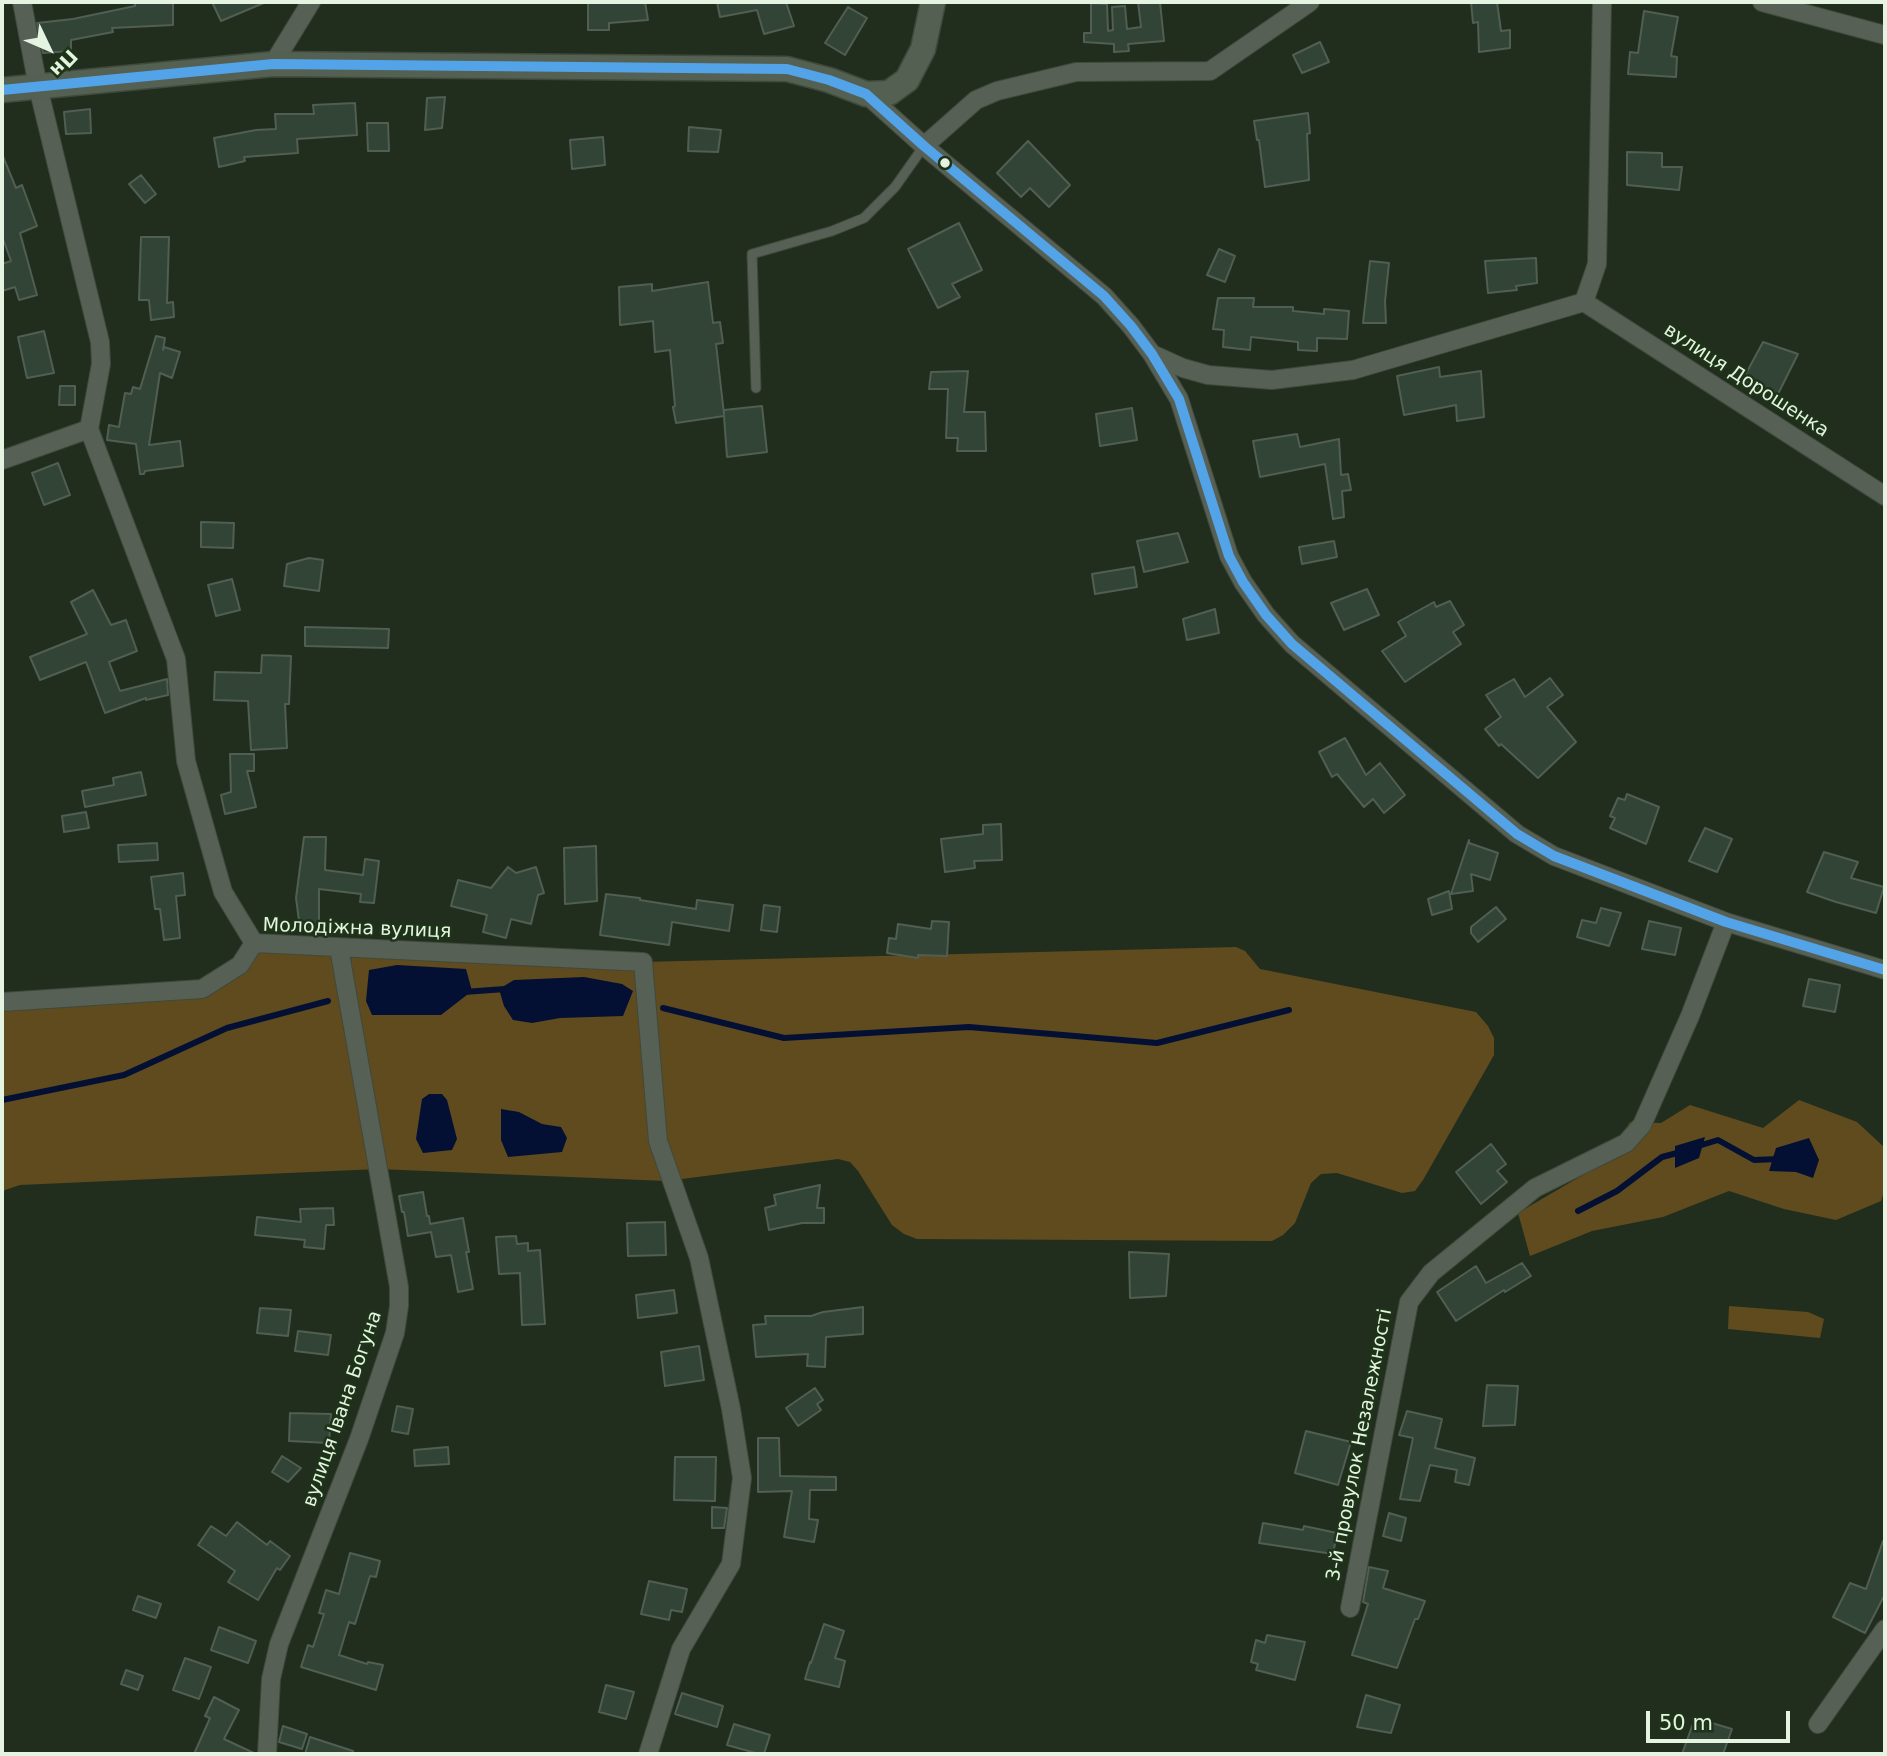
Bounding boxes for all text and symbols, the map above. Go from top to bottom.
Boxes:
north arrow [14,14,84,84]
text: Пн [46,46,82,82]
unlabelled marker [938,156,952,170]
street label: вулиця Дорошенка [1659,319,1833,443]
street label: Молодіжна вулиця [262,914,452,944]
street label: 3-й провулок Незалежності [1322,1307,1398,1583]
street label: вулиця Івана Богуна [299,1308,387,1510]
scale bar [1649,1696,1792,1740]
text: 50 m [1659,1711,1713,1735]

